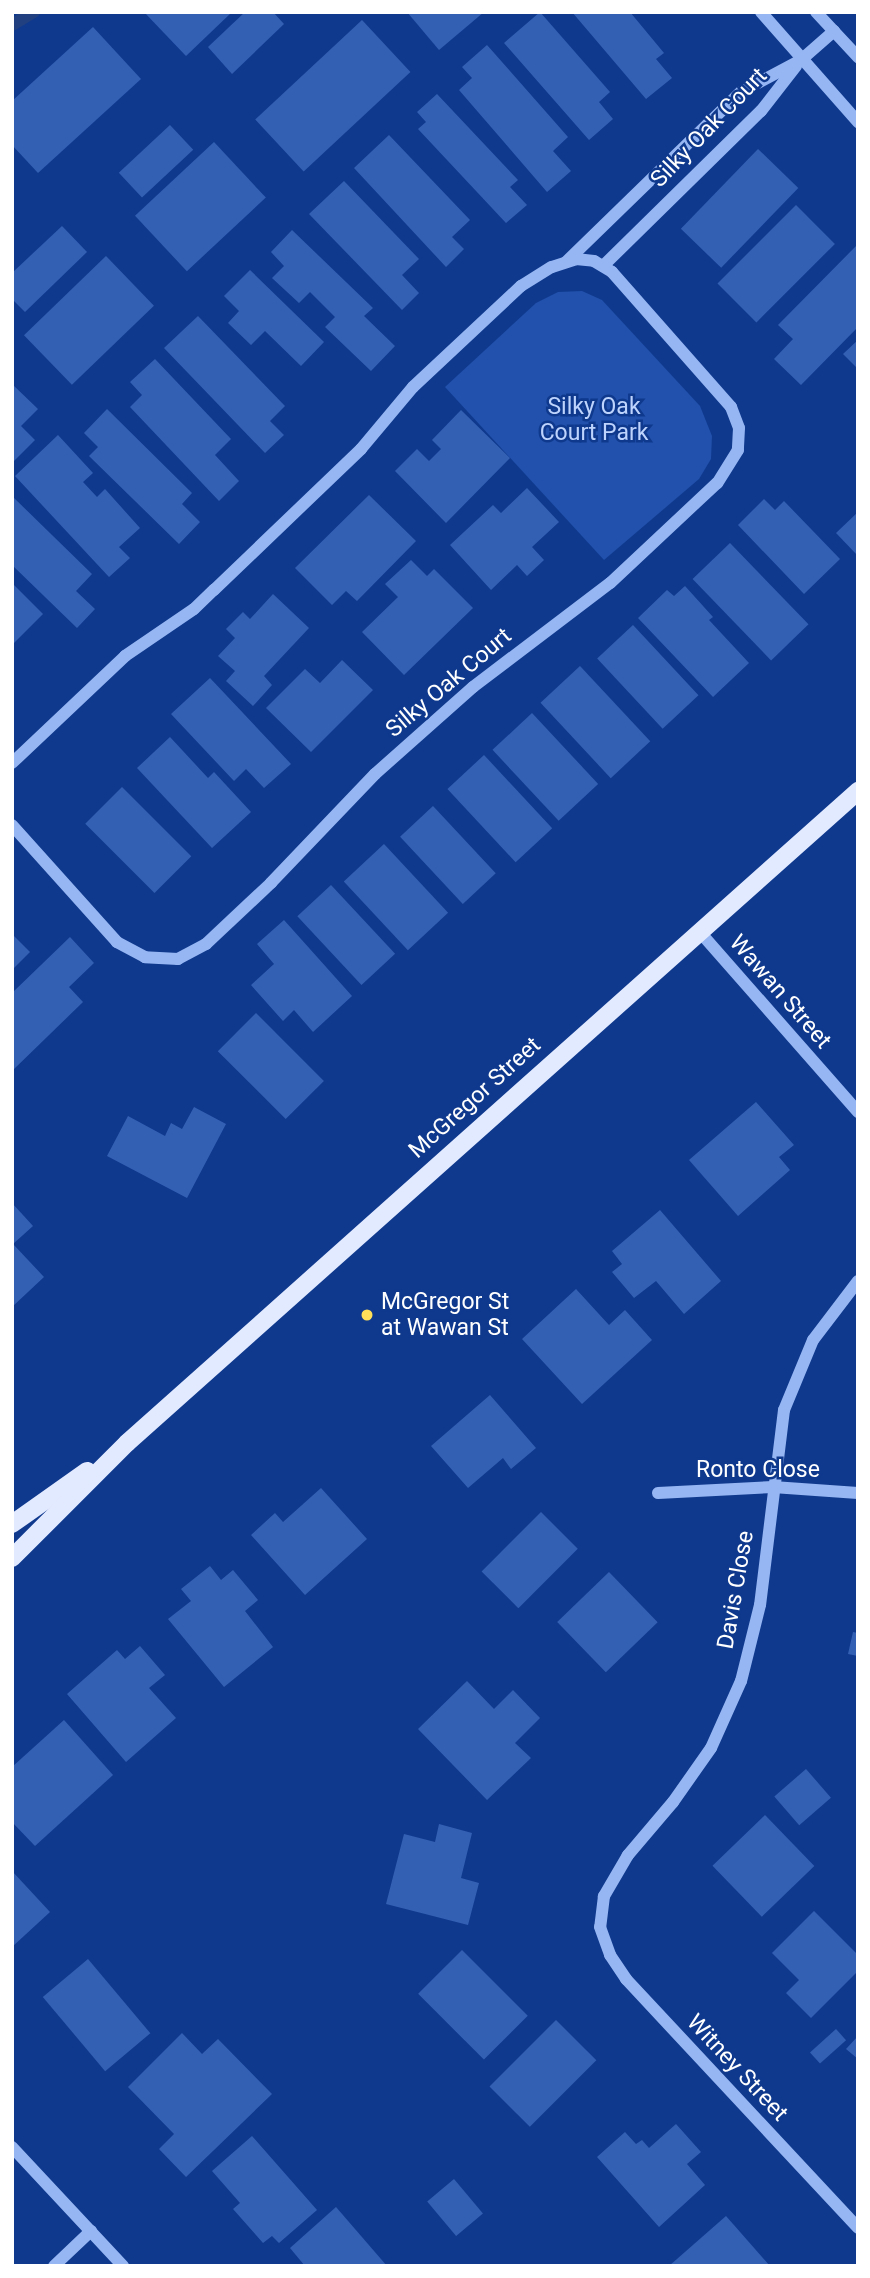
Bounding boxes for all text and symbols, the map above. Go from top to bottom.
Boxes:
street label: Silky Oak Court [645,63,773,193]
park label: Silky Oak Court Park [540,393,648,447]
street label: Silky Oak Court [381,622,517,744]
street label: Wawan Street [723,930,837,1054]
street label: McGregor Street [403,1032,547,1164]
place label: McGregor St at Wawan St [381,1288,509,1342]
marker: McGregor St at Wawan St [359,1307,375,1323]
street label: Ronto Close [696,1456,820,1484]
street label: Davis Close [712,1529,760,1651]
street label: Witney Street [681,2009,793,2127]

